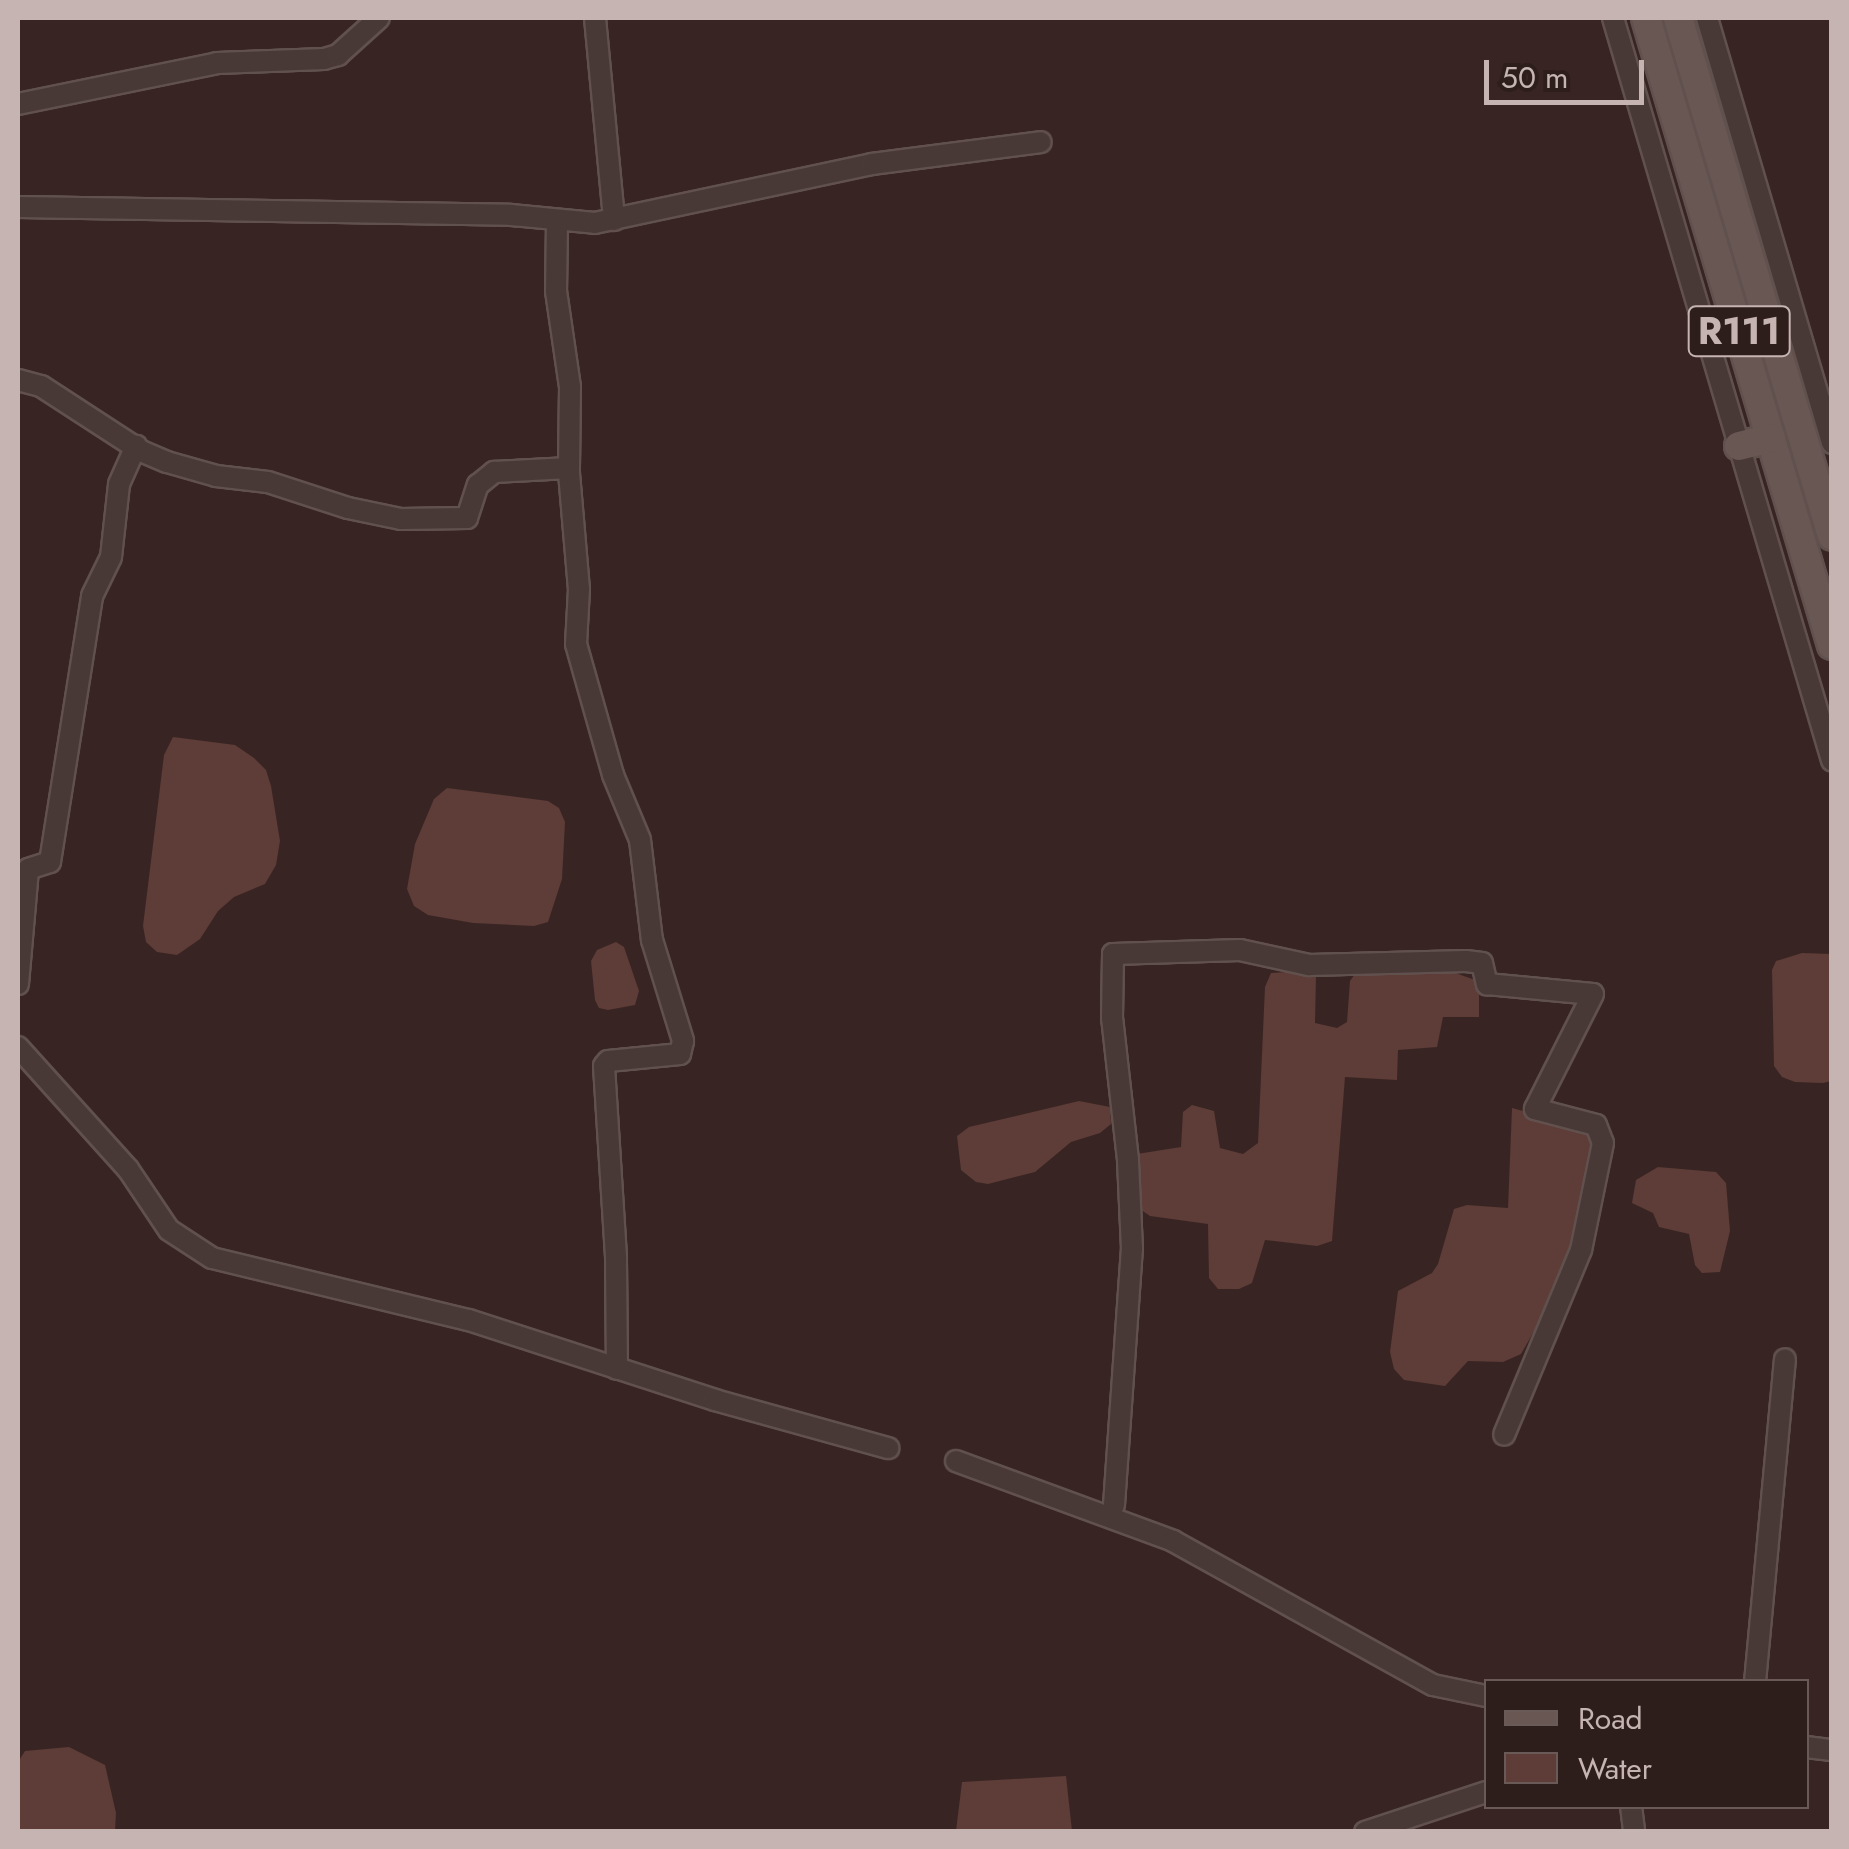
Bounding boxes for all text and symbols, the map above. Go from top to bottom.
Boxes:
scale bar [1489,40,1649,102]
text: 50 m [1501,56,1568,99]
road number: R111 [1686,298,1792,364]
legend [1484,1679,1809,1809]
text: Road [1578,1697,1643,1740]
text: Water [1578,1747,1652,1790]

